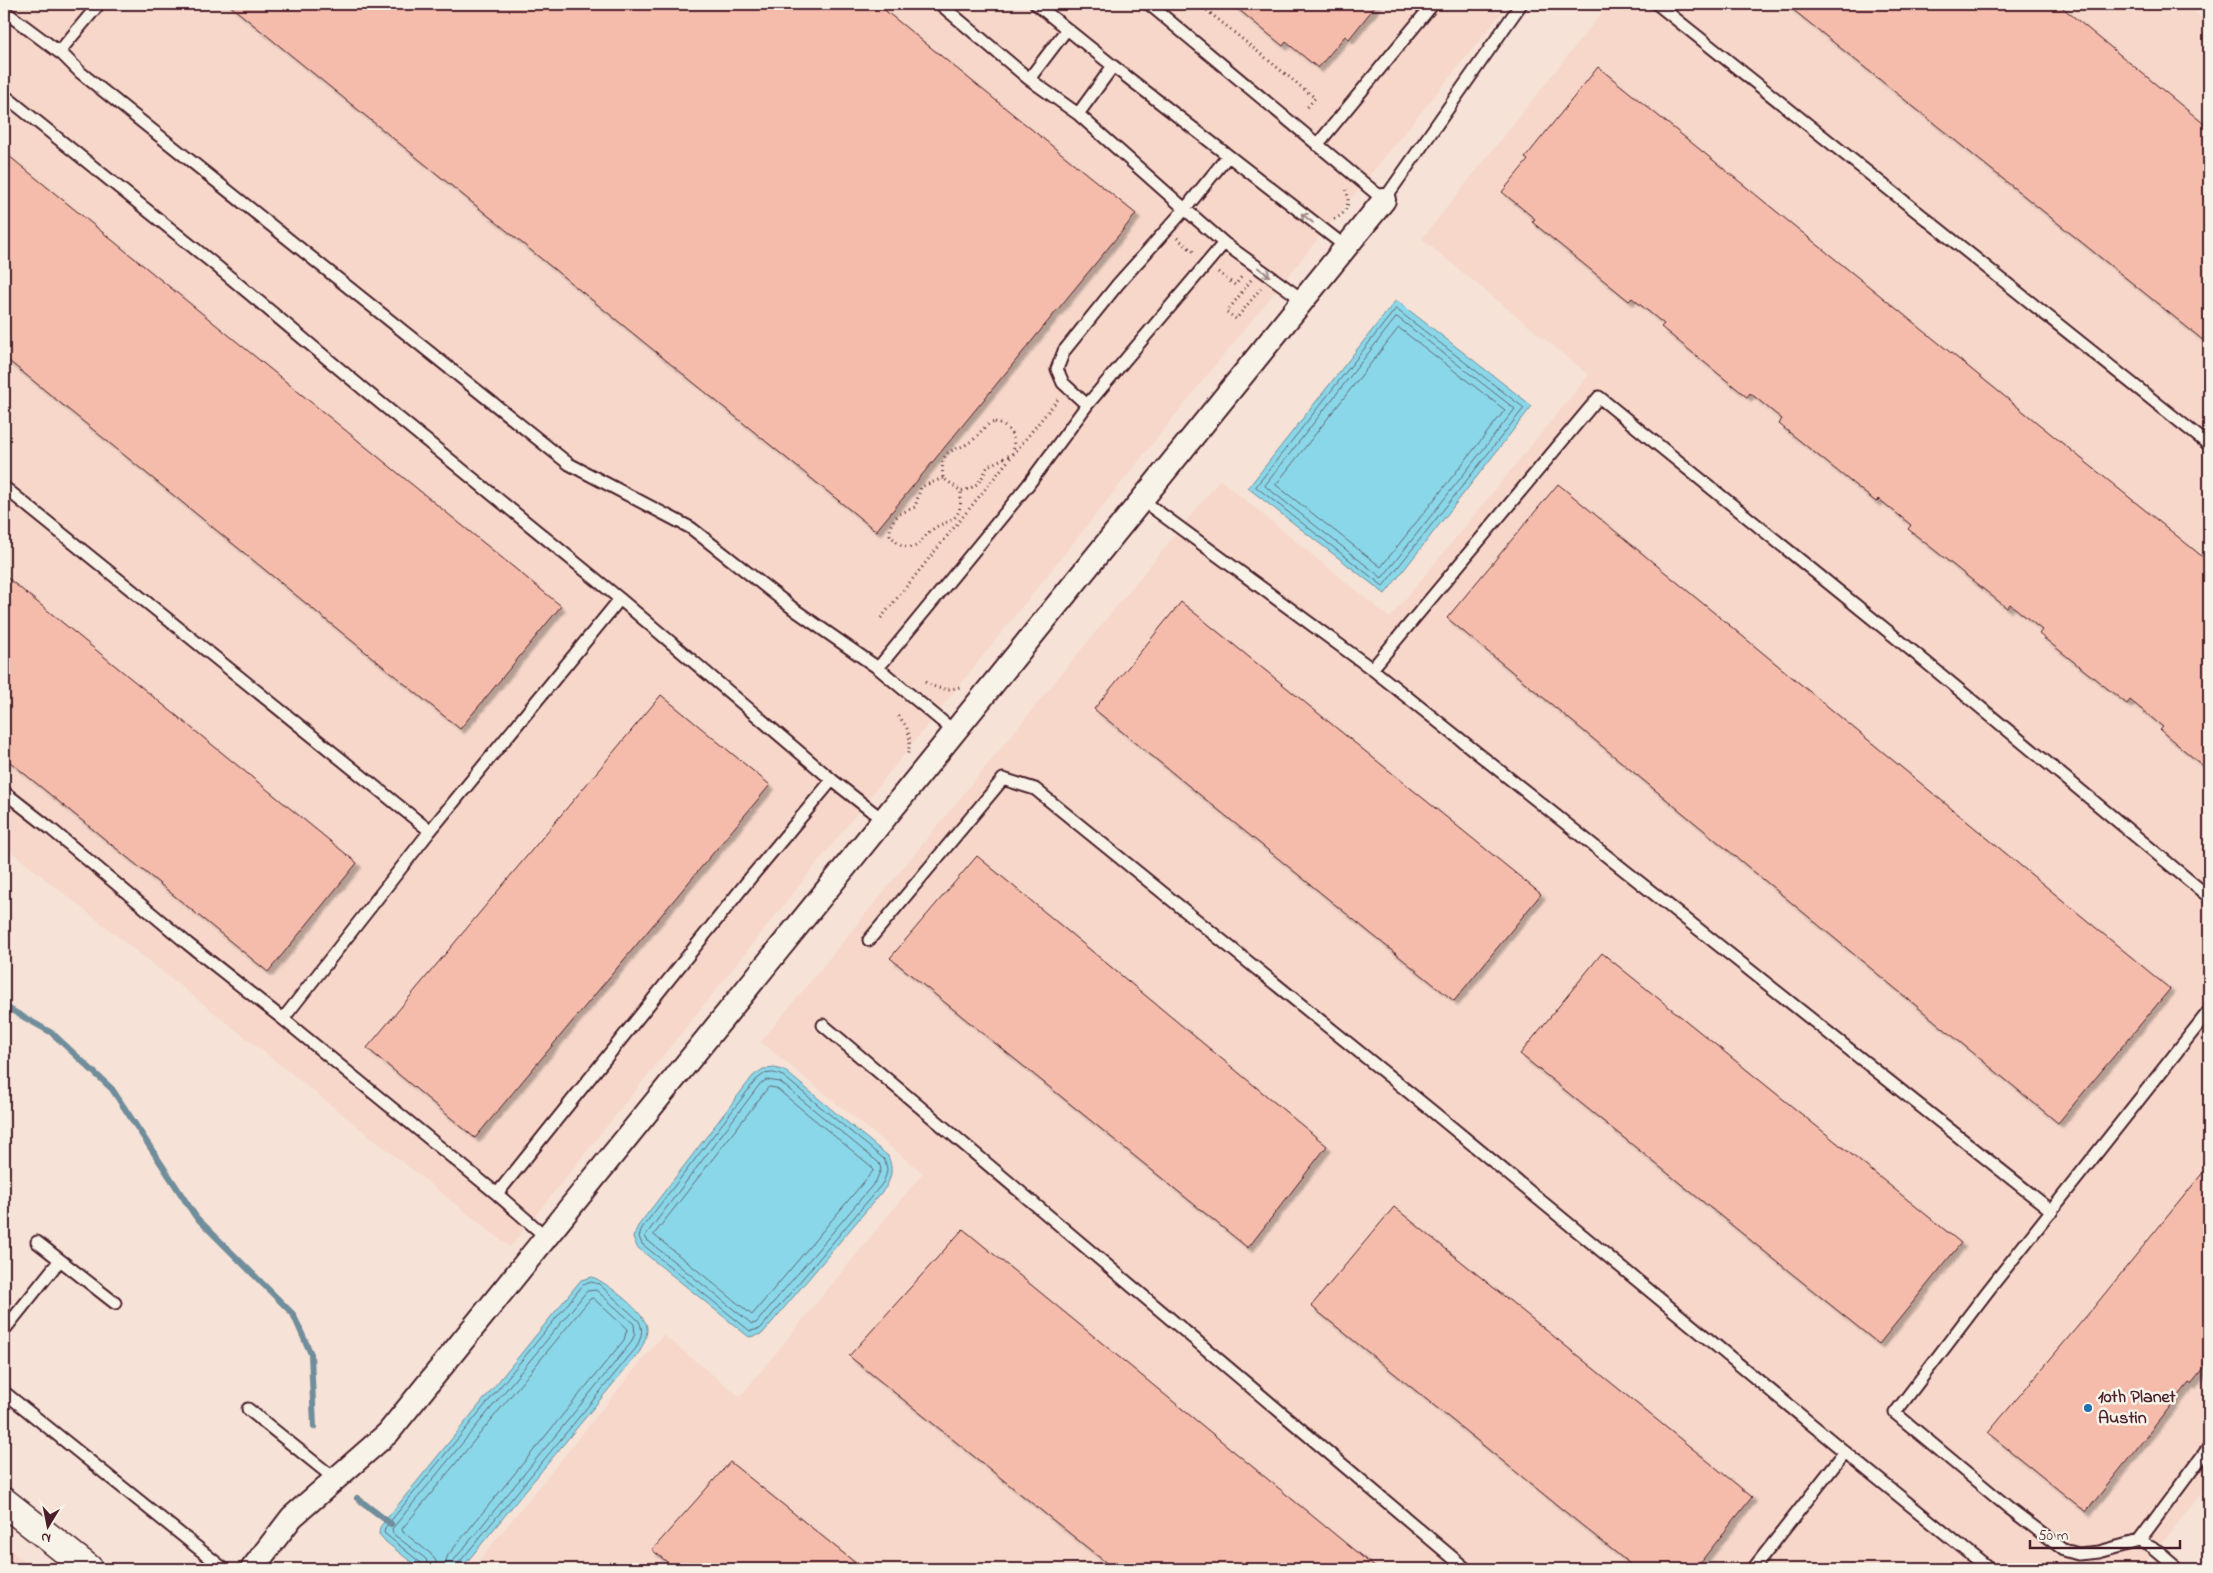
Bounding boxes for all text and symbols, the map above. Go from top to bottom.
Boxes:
one-way arrow [1301,212,1314,223]
one-way arrow [1256,267,1270,277]
place label: 10th Planet Austin [2098,1385,2177,1432]
marker: 10th Planet Austin [2082,1402,2094,1414]
north arrow [22,1500,72,1550]
scale bar [2030,1518,2180,1550]
text: 50 m [2038,1525,2069,1547]
text: N [40,1526,52,1548]

